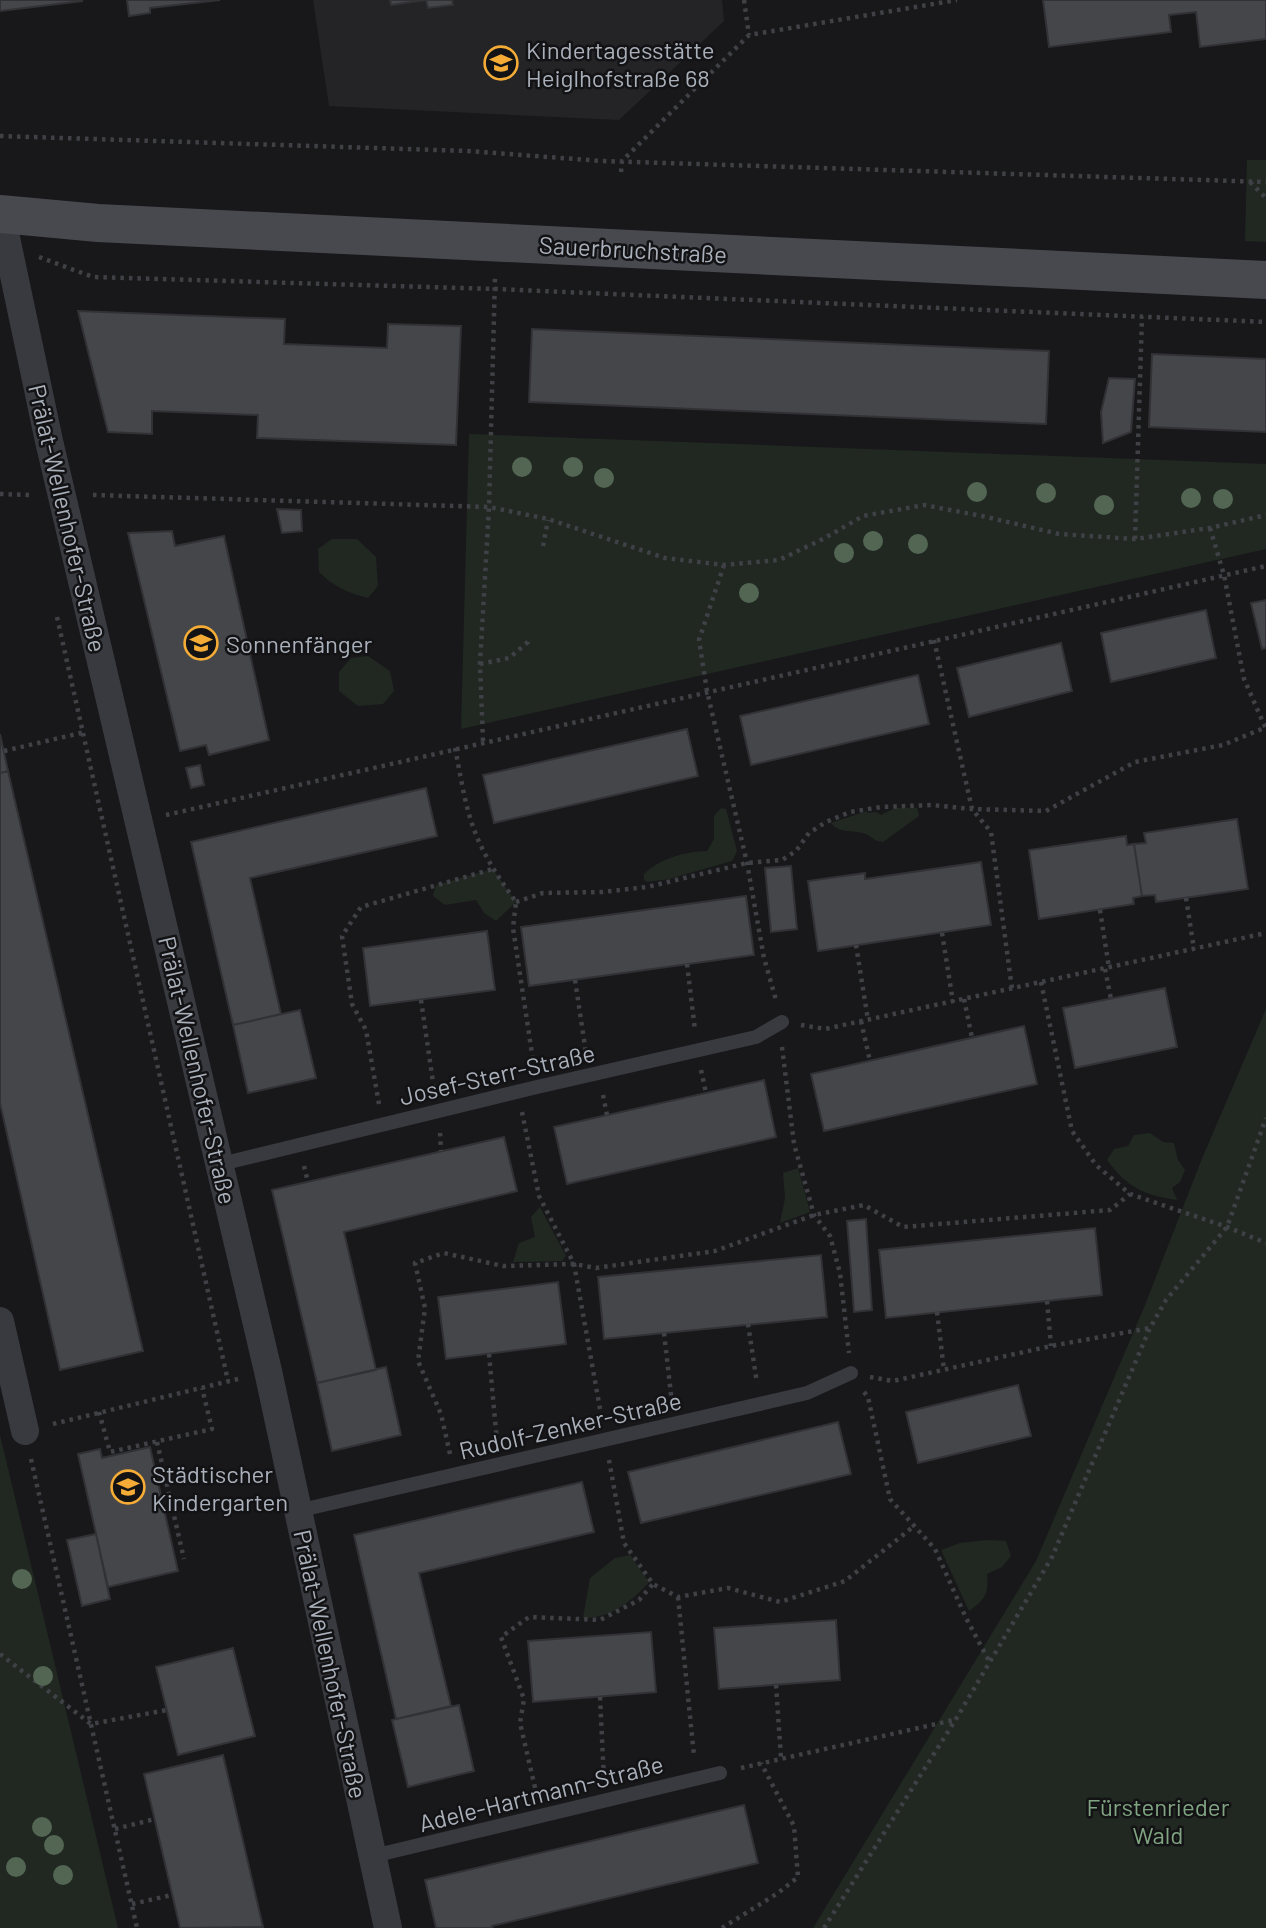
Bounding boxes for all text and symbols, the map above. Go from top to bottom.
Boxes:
place label: Kindertagesstätte Heiglhofstraße 68 [526,35,715,92]
school or university icon: Kindertagesstätte Heiglhofstraße 68 [482,44,520,82]
street label: Sauerbruchstraße [538,230,728,268]
street label: Prälat-Wellenhofer-Straße [23,381,113,655]
school or university icon: Sonnenfänger [182,624,220,662]
place label: Sonnenfänger [226,629,372,658]
street label: Prälat-Wellenhofer-Straße [153,933,243,1207]
street label: Josef-Sterr-Straße [396,1037,598,1111]
street label: Rudolf-Zenker-Straße [456,1385,684,1465]
place label: Städtischer Kindergarten [152,1459,288,1516]
school or university icon: Städtischer Kindergarten [109,1468,147,1506]
street label: Prälat-Wellenhofer-Straße [288,1527,374,1801]
street label: Adele-Hartmann-Straße [416,1749,666,1837]
park label: Fürstenrieder Wald [1087,1792,1230,1849]

